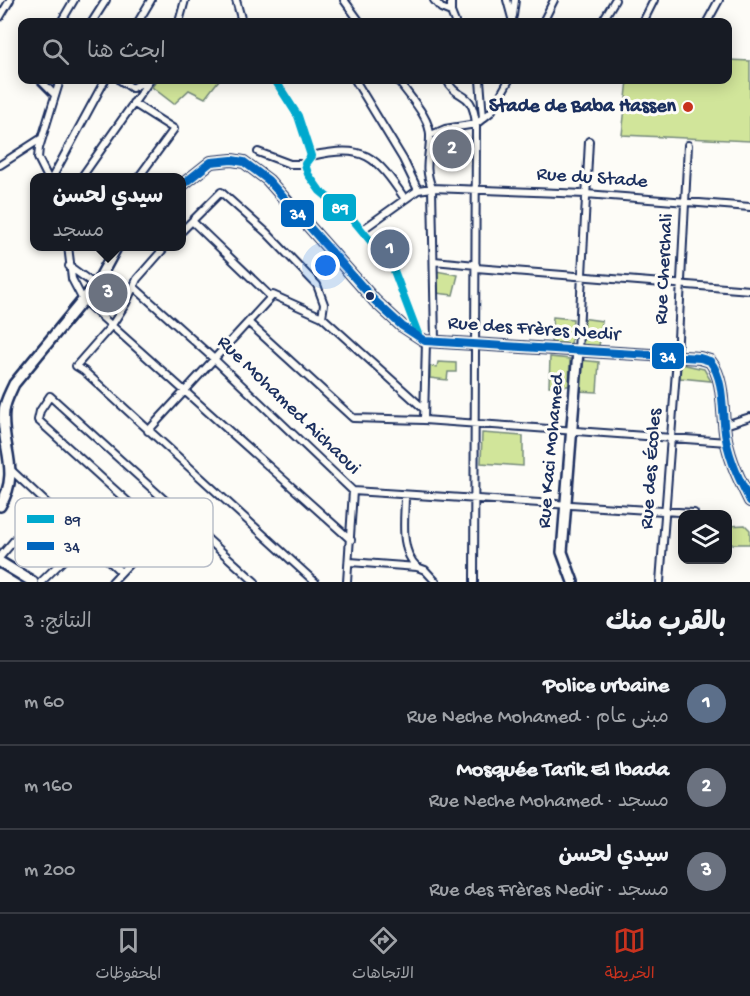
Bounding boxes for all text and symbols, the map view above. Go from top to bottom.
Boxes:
search box [18,18,732,84]
icon: search [39,35,72,68]
text: ابحث هنا [87,40,166,66]
place label: Stade de Baba Hassen [489,96,676,119]
marker: Stade de Baba Hassen [681,100,695,114]
pin: 2 [432,126,472,172]
street label: Rue du Stade [536,164,649,194]
popup [30,173,186,251]
text: سيدي لحسن [53,185,163,211]
line badge: 89 [322,193,357,222]
line badge: 34 [280,199,315,228]
text: 89 [332,201,348,220]
text: 34 [289,207,306,226]
street label: Rue Cherchali [651,213,679,325]
text: مسجد [53,221,104,244]
pin: 1 [370,226,410,272]
your location [311,251,340,280]
pin: 3 [88,270,128,316]
unlabelled marker [364,290,376,302]
street label: Rue des Frères Nedir [447,313,623,348]
street label: Rue Mohamed Aichaoui [211,331,365,481]
line badge: 34 [651,342,685,370]
text: 34 [659,350,676,369]
street label: Rue Kaci Mohamed [534,370,570,529]
street label: Rue des Écoles [635,407,668,530]
legend [15,498,213,567]
map controls [678,510,732,564]
button: layers [678,510,732,564]
text: 89 [64,513,81,532]
text: 34 [63,540,80,559]
text: بالقرب منك [606,609,726,640]
text: النتائج: 3 [24,612,92,635]
text: Police urbaine [543,674,669,700]
text: 60 m [24,692,64,715]
text: 1 [702,692,711,715]
text: مبنى عام · Rue Neche Mohamed [407,707,669,730]
text: Mosquée Tarik El Ibada [457,758,669,784]
text: 160 m [24,776,73,799]
text: 2 [702,776,711,799]
text: مسجد · Rue Neche Mohamed [429,791,669,814]
text: سيدي لحسن [559,844,669,870]
text: 200 m [24,860,75,883]
text: 3 [701,860,712,883]
text: مسجد · Rue des Frères Nedir [429,880,669,903]
tab: المحفوظات [95,924,161,987]
tab: الاتجاهات [352,924,414,987]
tab: الخريطة [605,924,655,987]

